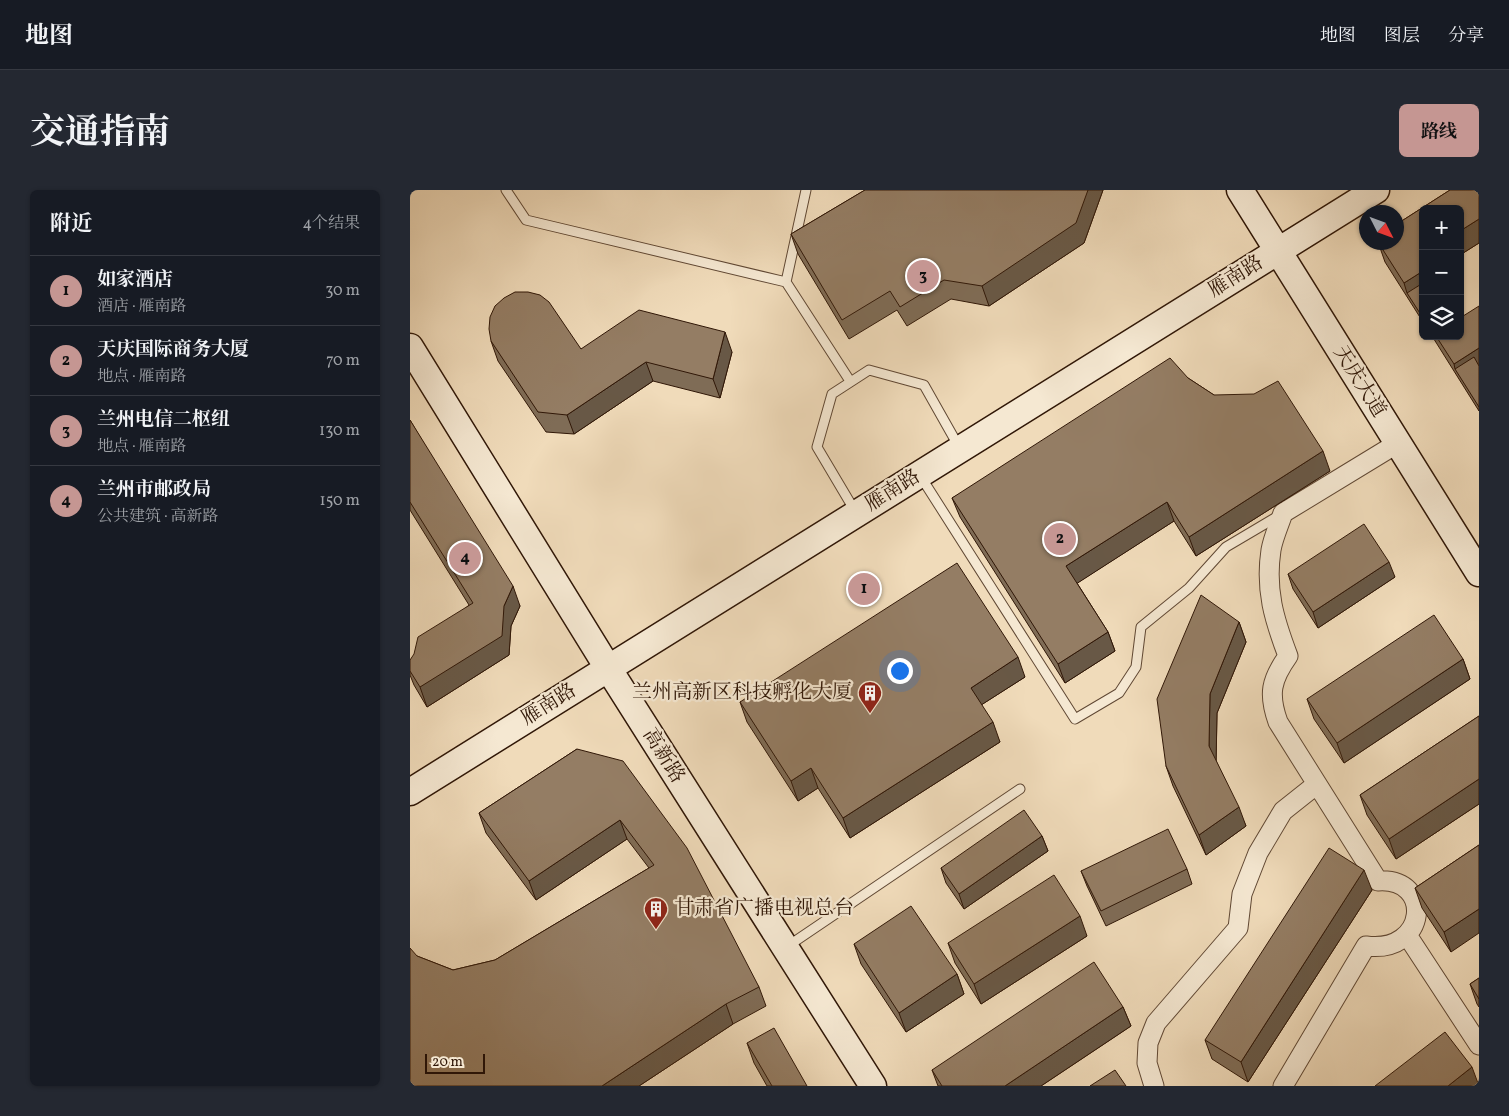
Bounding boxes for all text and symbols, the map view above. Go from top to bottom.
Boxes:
text: 地图 [25,20,73,54]
text: 地图 [1320,24,1356,49]
text: 图层 [1384,24,1420,49]
text: 分享 [1448,24,1484,49]
button: 路线 [1399,104,1479,157]
text: 交通指南 [30,110,170,158]
north arrow [1359,205,1404,250]
map controls [1419,205,1464,340]
button: + [1419,205,1464,250]
text: 附近 [50,210,92,239]
text: 4个结果 [302,213,360,235]
street label: 雁南路 [1203,249,1269,305]
button: − [1419,250,1464,295]
pin: 3 [907,257,939,295]
text: 如家酒店 [97,267,173,293]
text: 1 [63,280,69,302]
text: 30 m [325,280,360,302]
button: layers [1419,295,1464,340]
text: 酒店 · 雁南路 [97,296,187,318]
text: 天庆国际商务大厦 [97,337,249,363]
street label: 天庆大道 [1326,341,1392,423]
text: 2 [62,350,70,372]
text: 70 m [326,350,360,372]
text: 地点 · 雁南路 [97,366,187,388]
text: 兰州电信二枢纽 [97,407,230,433]
text: 3 [62,420,70,442]
text: 130 m [319,420,360,442]
text: 地点 · 雁南路 [97,436,187,458]
street label: 雁南路 [860,463,926,519]
text: 兰州市邮政局 [97,477,211,503]
text: 4 [61,490,71,512]
text: 150 m [319,490,360,512]
text: 公共建筑 · 高新路 [97,506,219,528]
pin: 2 [1044,520,1076,558]
pin: 4 [449,539,481,577]
pin: 1 [848,570,880,608]
your location [887,658,913,684]
street label: 雁南路 [516,677,582,733]
place label: 兰州高新区科技孵化大厦 [632,679,852,707]
building icon: 兰州高新区科技孵化大厦 [857,680,883,714]
street label: 高新路 [635,723,691,789]
place label: 甘肃省广播电视总台 [674,895,854,923]
building icon: 甘肃省广播电视总台 [643,896,669,930]
scale bar [425,1051,485,1074]
text: 20 m [432,1053,463,1072]

